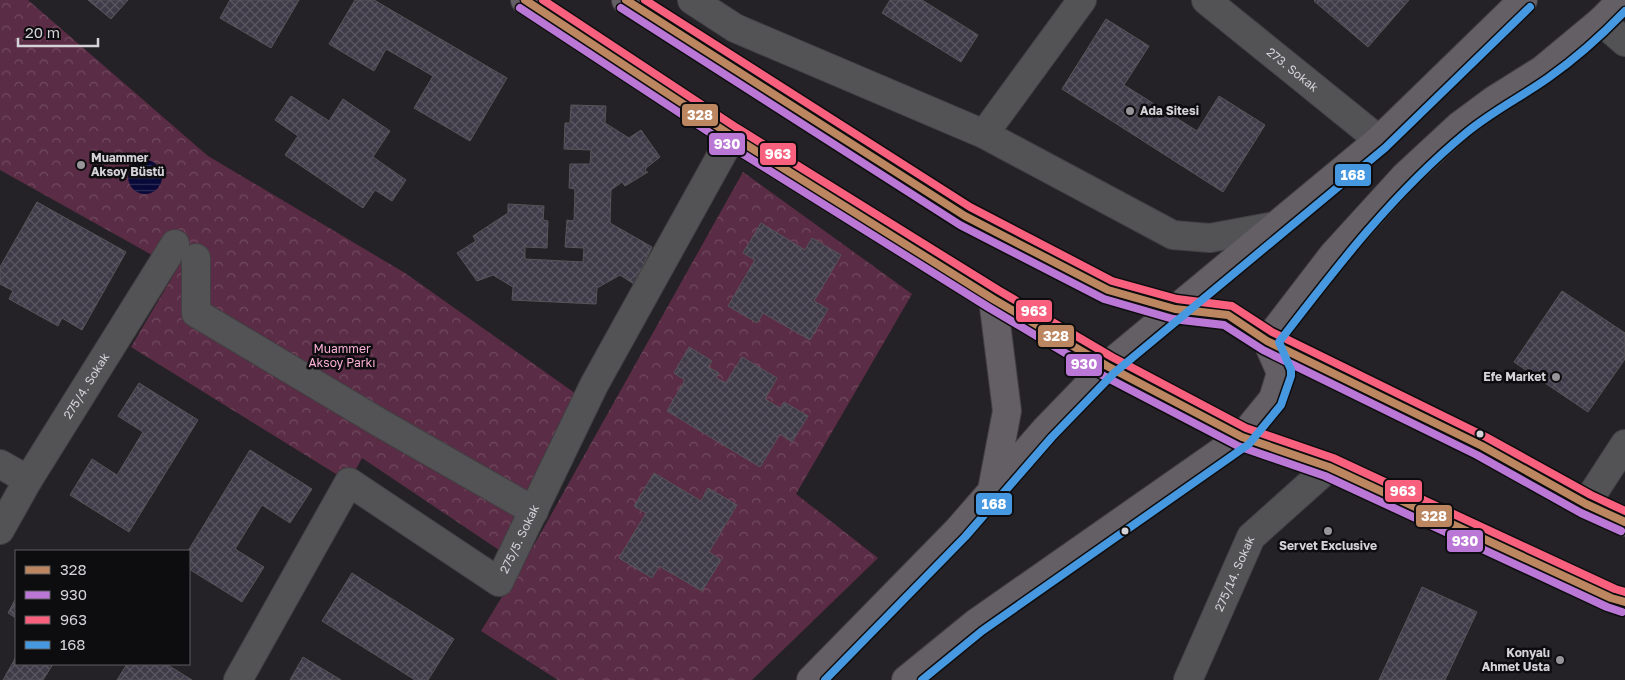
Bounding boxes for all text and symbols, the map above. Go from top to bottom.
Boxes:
scale bar [18,15,98,47]
text: 20 m [25,23,60,41]
street label: 273. Sokak [1264,44,1322,95]
line badge: 328 [681,103,719,127]
place label: Ada Sitesi [1140,103,1199,118]
marker: Ada Sitesi [1124,105,1136,117]
text: 328 [687,106,713,123]
line badge: 930 [708,132,746,156]
text: 930 [714,135,740,152]
line badge: 963 [759,142,797,166]
text: 963 [765,145,791,162]
place label: Muammer Aksoy Büstü [91,150,165,179]
marker: Muammer Aksoy Büstü [75,159,87,171]
line badge: 168 [1334,163,1372,187]
text: 168 [1340,166,1366,183]
line badge: 963 [1015,299,1053,323]
text: 963 [1021,302,1047,319]
line badge: 328 [1037,324,1075,348]
text: 328 [1043,327,1069,344]
park label: Muammer Aksoy Parkı [308,341,376,370]
street label: 275/4. Sokak [60,350,112,422]
line badge: 930 [1065,353,1103,377]
text: 930 [1071,355,1097,372]
place label: Efe Market [1483,369,1546,384]
marker: Efe Market [1550,371,1562,383]
unlabelled marker [1475,429,1485,439]
line badge: 963 [1384,479,1423,503]
text: 963 [1390,482,1416,499]
line badge: 168 [975,492,1013,516]
text: 168 [981,495,1007,512]
street label: 275/5. Sokak [496,502,542,576]
line badge: 328 [1415,504,1453,528]
text: 328 [1421,507,1447,524]
marker: Servet Exclusive [1322,525,1334,537]
unlabelled marker [1120,526,1130,536]
line badge: 930 [1446,529,1484,553]
text: 930 [1452,532,1478,549]
street label: 275/14. Sokak [1211,533,1258,614]
place label: Servet Exclusive [1279,538,1377,553]
legend [15,550,190,665]
text: 328 [60,560,87,578]
text: 930 [60,585,87,603]
text: 963 [60,610,87,628]
text: 168 [60,635,86,653]
place label: Konyalı Ahmet Usta [1482,645,1550,674]
marker: Konyalı Ahmet Usta [1554,654,1566,666]

